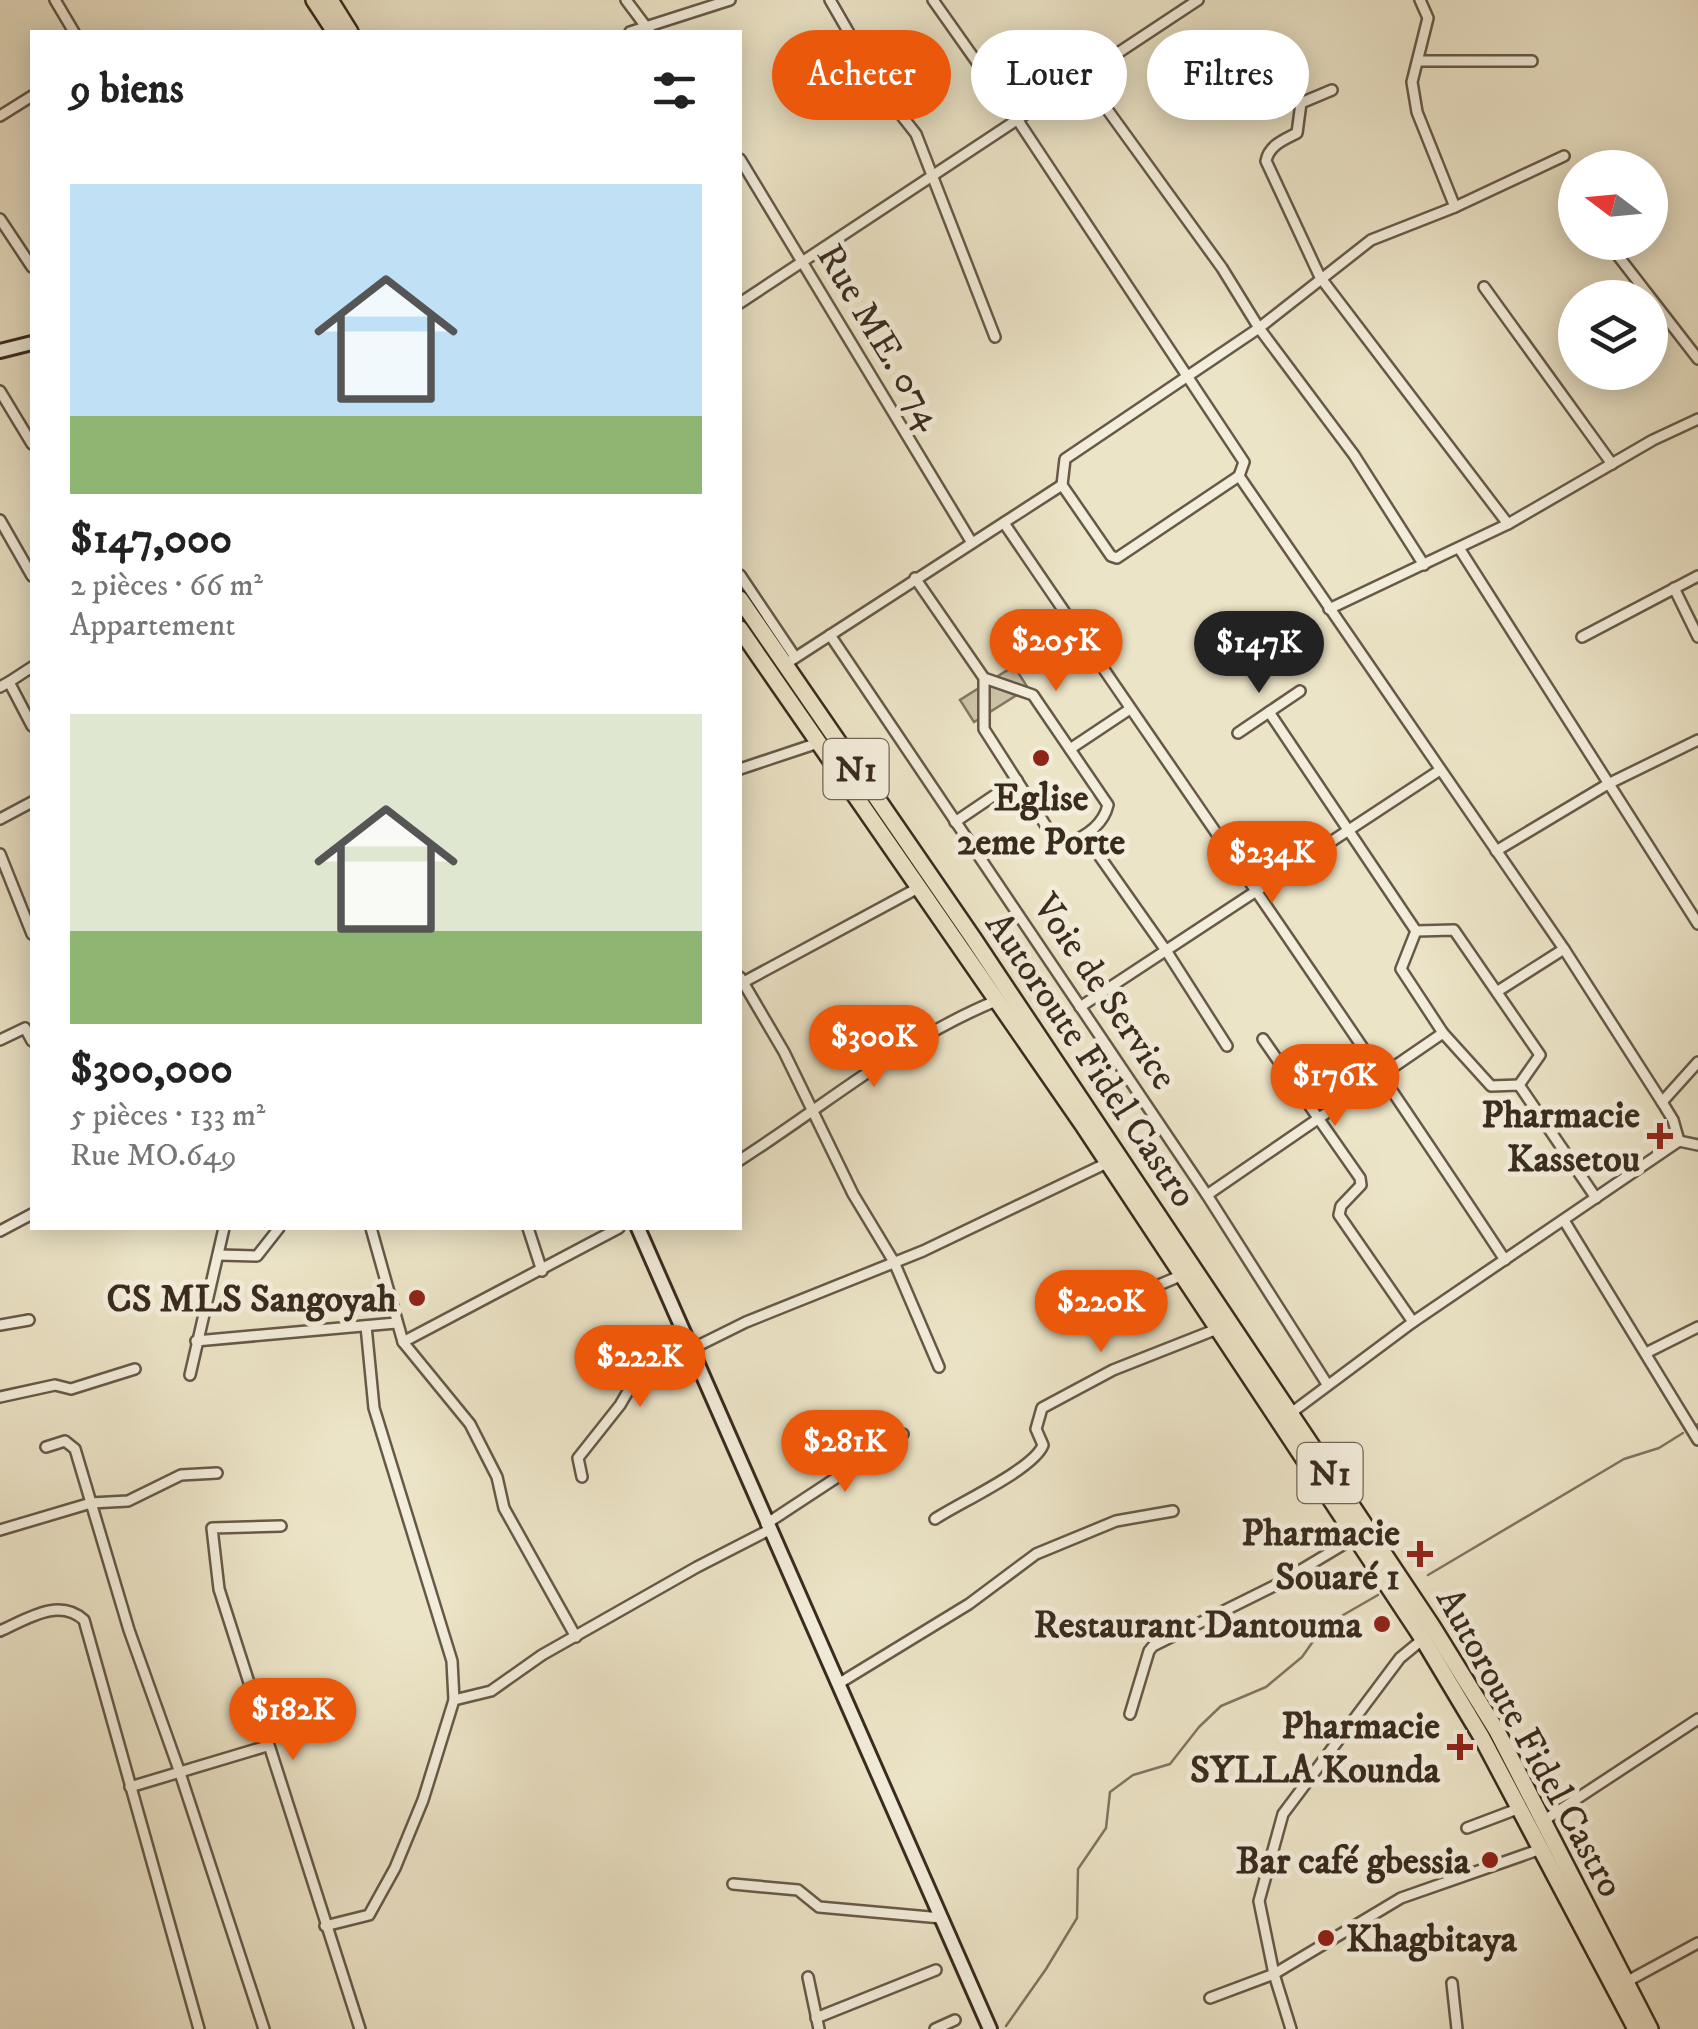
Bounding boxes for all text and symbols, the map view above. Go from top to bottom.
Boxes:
chip: Acheter [772,30,951,120]
chip: Louer [971,30,1127,120]
chip: Filtres [1147,30,1309,120]
icon: filters [647,63,702,118]
text: 9 biens [70,64,184,116]
north arrow [1558,150,1668,260]
map controls [1558,150,1668,390]
street label: Rue ME. 074 [805,236,954,439]
icon: home [296,249,476,429]
button: layers [1558,280,1668,390]
text: $147,000 [70,514,232,566]
text: 2 pièces · 66 m² [70,566,263,606]
text: Appartement [70,606,235,646]
pin: $205K [986,609,1126,694]
pin: $147K [1189,611,1329,696]
text: $205K [1012,621,1100,661]
text: $147K [1216,623,1302,663]
road number: N1 [824,739,888,799]
marker: Eglise 2eme Porte [1030,747,1052,769]
place label: Eglise 2eme Porte [957,775,1125,867]
icon: home [296,779,476,959]
pin: $234K [1202,821,1342,906]
text: $234K [1229,833,1315,873]
street label: Voie de Service [1021,884,1187,1099]
street label: Autoroute Fidel Castro [974,903,1207,1217]
pin: $300K [804,1005,944,1090]
text: $300K [831,1017,917,1057]
text: $300,000 [70,1044,233,1096]
pin: $176K [1265,1044,1405,1129]
text: $176K [1292,1056,1378,1096]
place label: Pharmacie Kassetou [1481,1092,1640,1184]
text: 5 pièces · 133 m² [70,1096,265,1136]
marker: Pharmacie Kassetou [1649,1125,1671,1147]
text: Rue MO.649 [70,1136,237,1176]
pin: $220K [1031,1270,1171,1355]
place label: CS MLS Sangoyah [106,1276,397,1324]
text: $220K [1057,1282,1145,1322]
marker: CS MLS Sangoyah [406,1287,428,1309]
pin: $222K [570,1325,710,1410]
text: $222K [596,1337,684,1377]
pin: $281K [775,1410,915,1495]
text: $281K [803,1422,887,1462]
road number: N1 [1298,1443,1362,1503]
place label: Pharmacie Souaré 1 [1241,1510,1400,1602]
marker: Pharmacie Souaré 1 [1409,1543,1431,1565]
street label: Autoroute Fidel Castro [1424,1580,1634,1906]
place label: Restaurant Dantouma [1034,1602,1363,1650]
marker: Restaurant Dantouma [1371,1613,1393,1635]
pin: $182K [223,1678,363,1763]
text: $182K [251,1690,335,1730]
place label: Pharmacie SYLLA Kounda [1190,1703,1441,1795]
marker: Pharmacie SYLLA Kounda [1449,1736,1471,1758]
place label: Bar café gbessia [1236,1838,1471,1886]
marker: Bar café gbessia [1479,1849,1501,1871]
place label: Khagbitaya [1346,1916,1518,1964]
marker: Khagbitaya [1315,1927,1337,1949]

